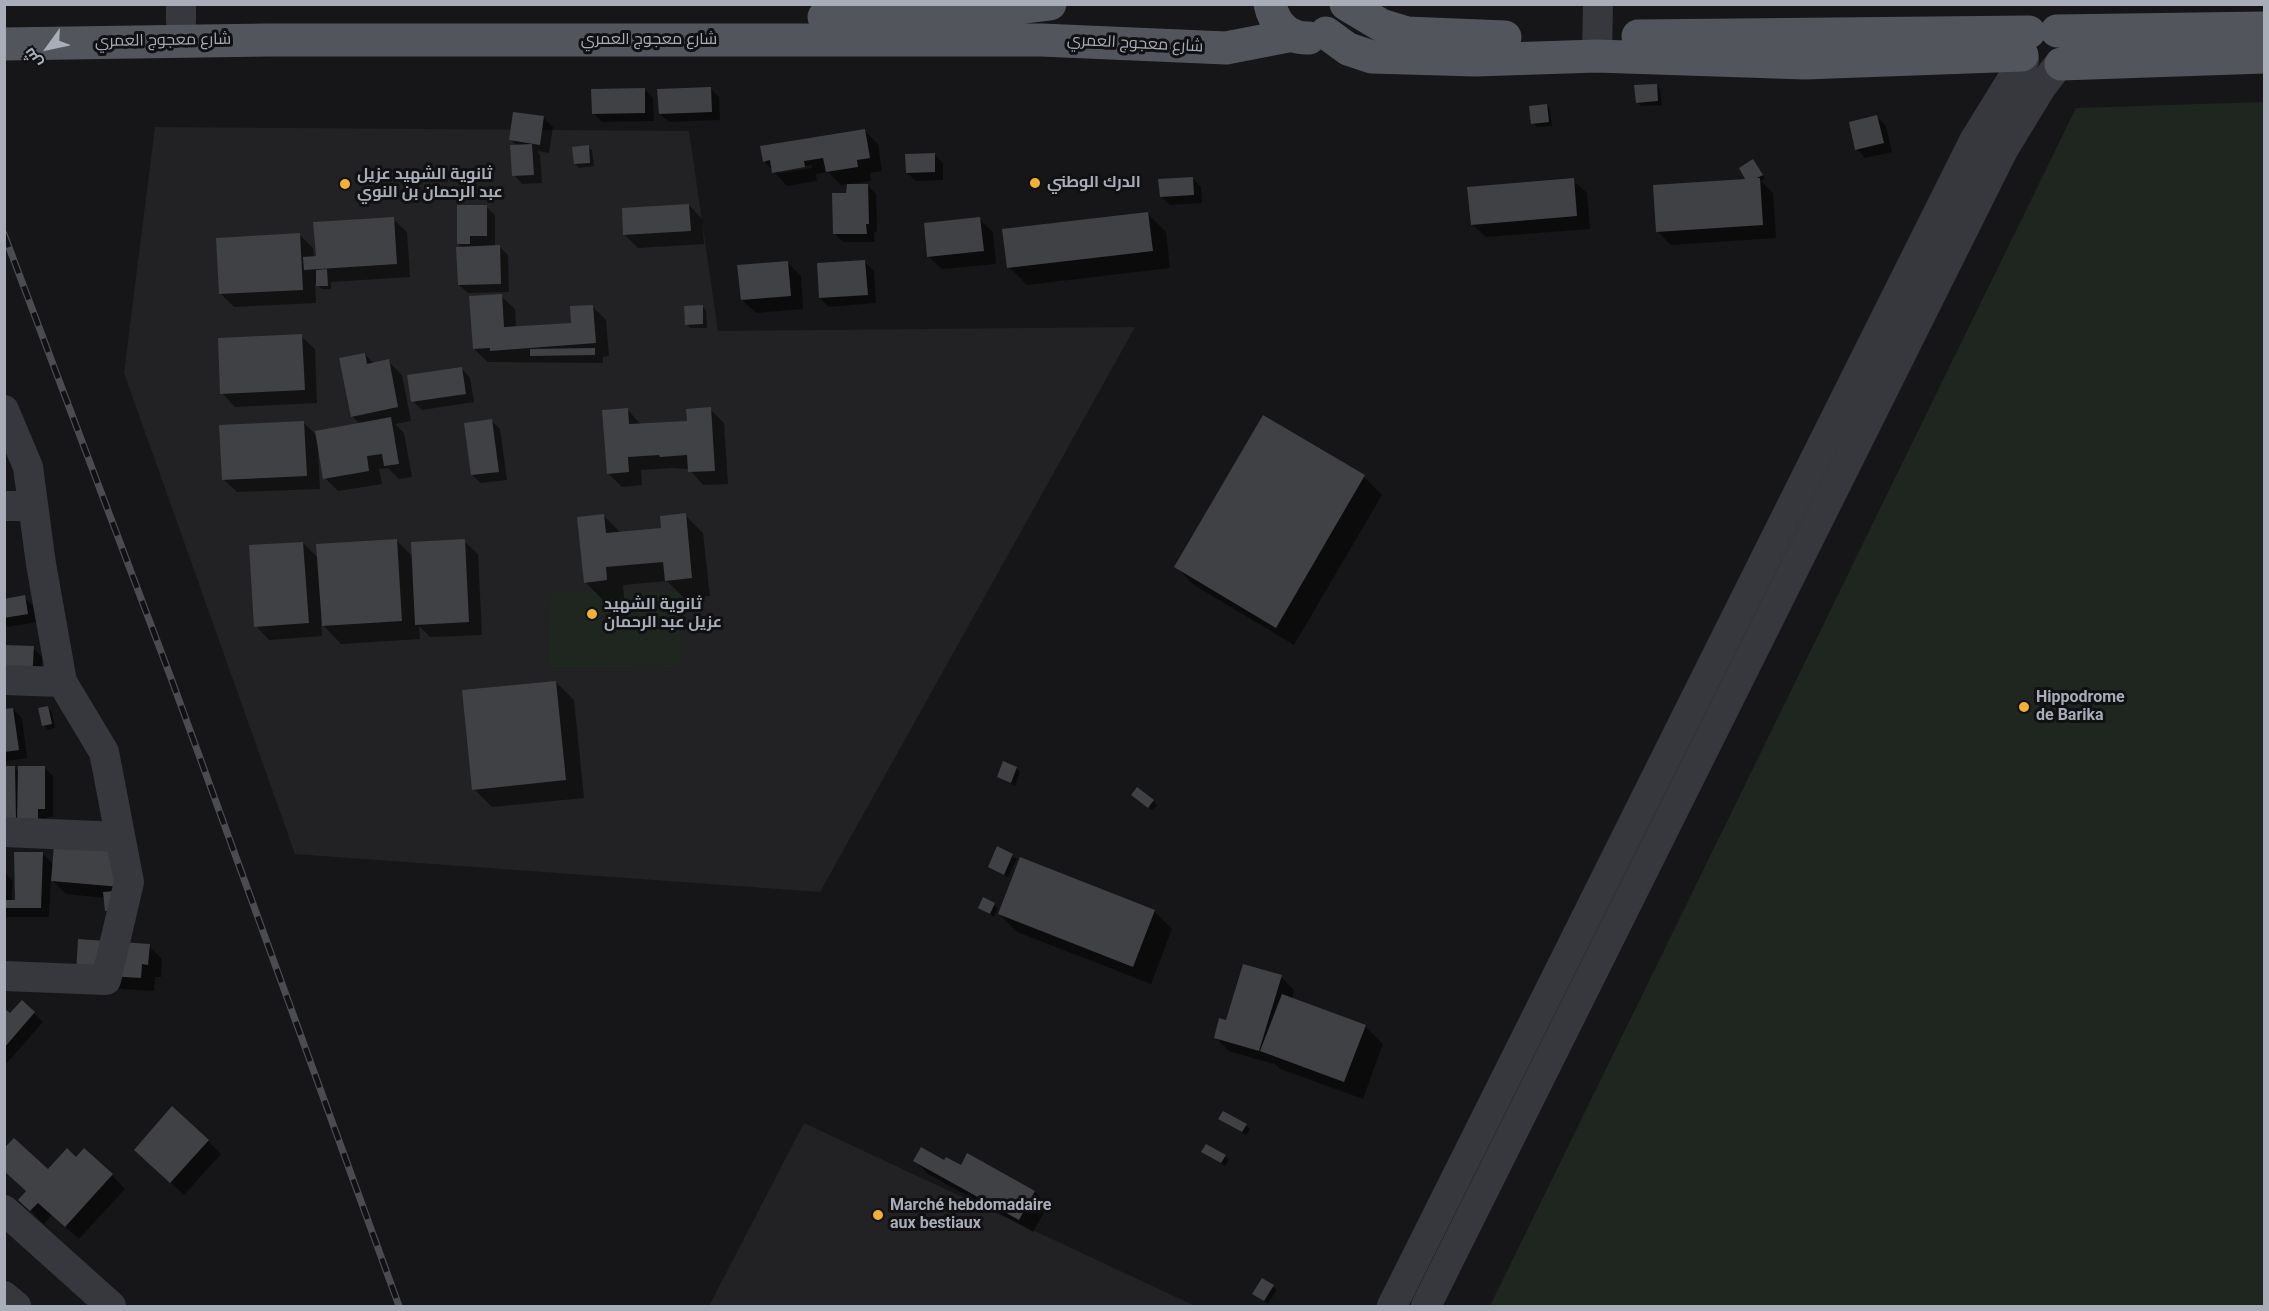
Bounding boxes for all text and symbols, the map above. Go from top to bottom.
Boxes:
north arrow [18,18,78,78]
street label: شارع معجوج العمري [95,30,231,52]
street label: شارع معجوج العمري [581,30,717,50]
street label: شارع معجوج العمري [1066,31,1204,57]
text: ش [19,44,46,72]
place label: ثانوية الشهيد عزيل عبد الرحمان بن النوي [357,165,503,203]
place label: الدرك الوطني [1047,173,1141,193]
marker: الدرك الوطني [1028,176,1042,190]
marker: ثانوية الشهيد عزيل عبد الرحمان بن النوي [338,177,352,191]
place label: ثانوية الشهيد عزيل عبد الرحمان [604,595,722,633]
marker: ثانوية الشهيد عزيل عبد الرحمان [585,607,599,621]
place label: Hippodrome de Barika [2036,688,2125,726]
marker: Hippodrome de Barika [2017,700,2031,714]
place label: Marché hebdomadaire aux bestiaux [890,1196,1051,1234]
marker: Marché hebdomadaire aux bestiaux [871,1208,885,1222]

